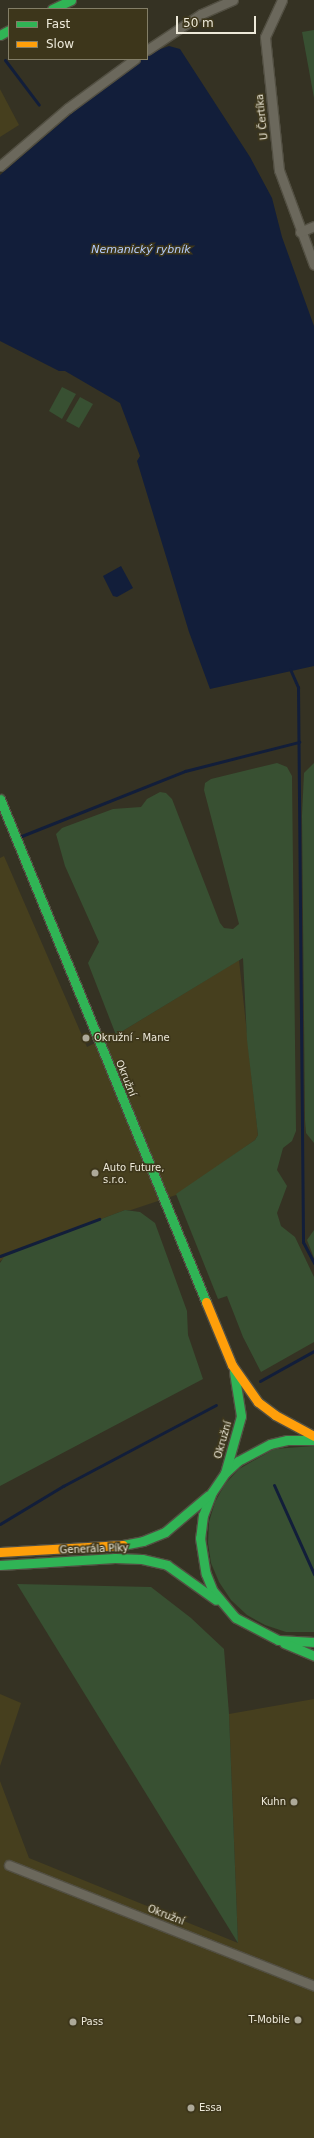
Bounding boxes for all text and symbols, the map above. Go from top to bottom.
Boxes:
legend [8,8,148,60]
scale bar [178,8,258,34]
text: 50 m [183,16,214,30]
text: Fast [46,17,70,31]
text: Slow [46,37,74,51]
street label: U Čertíka [254,93,270,141]
water label: Nemanický rybník [91,243,191,257]
place label: Okružní - Mane [94,1032,170,1044]
marker: Okružní - Mane [81,1033,91,1043]
street label: Okružní [113,1058,139,1098]
place label: Auto Future, s.r.o. [103,1161,164,1184]
marker: Auto Future, s.r.o. [90,1168,100,1178]
street label: Okružní [212,1420,234,1460]
street label: Generála Píky [59,1542,129,1556]
place label: Kuhn [261,1796,286,1808]
marker: Kuhn [289,1797,299,1807]
street label: Okružní [146,1903,186,1927]
place label: T-Mobile [248,2014,290,2026]
marker: T-Mobile [293,2015,303,2025]
place label: Pass [81,2016,103,2028]
marker: Pass [68,2017,78,2027]
place label: Essa [199,2102,222,2114]
marker: Essa [186,2103,196,2113]

